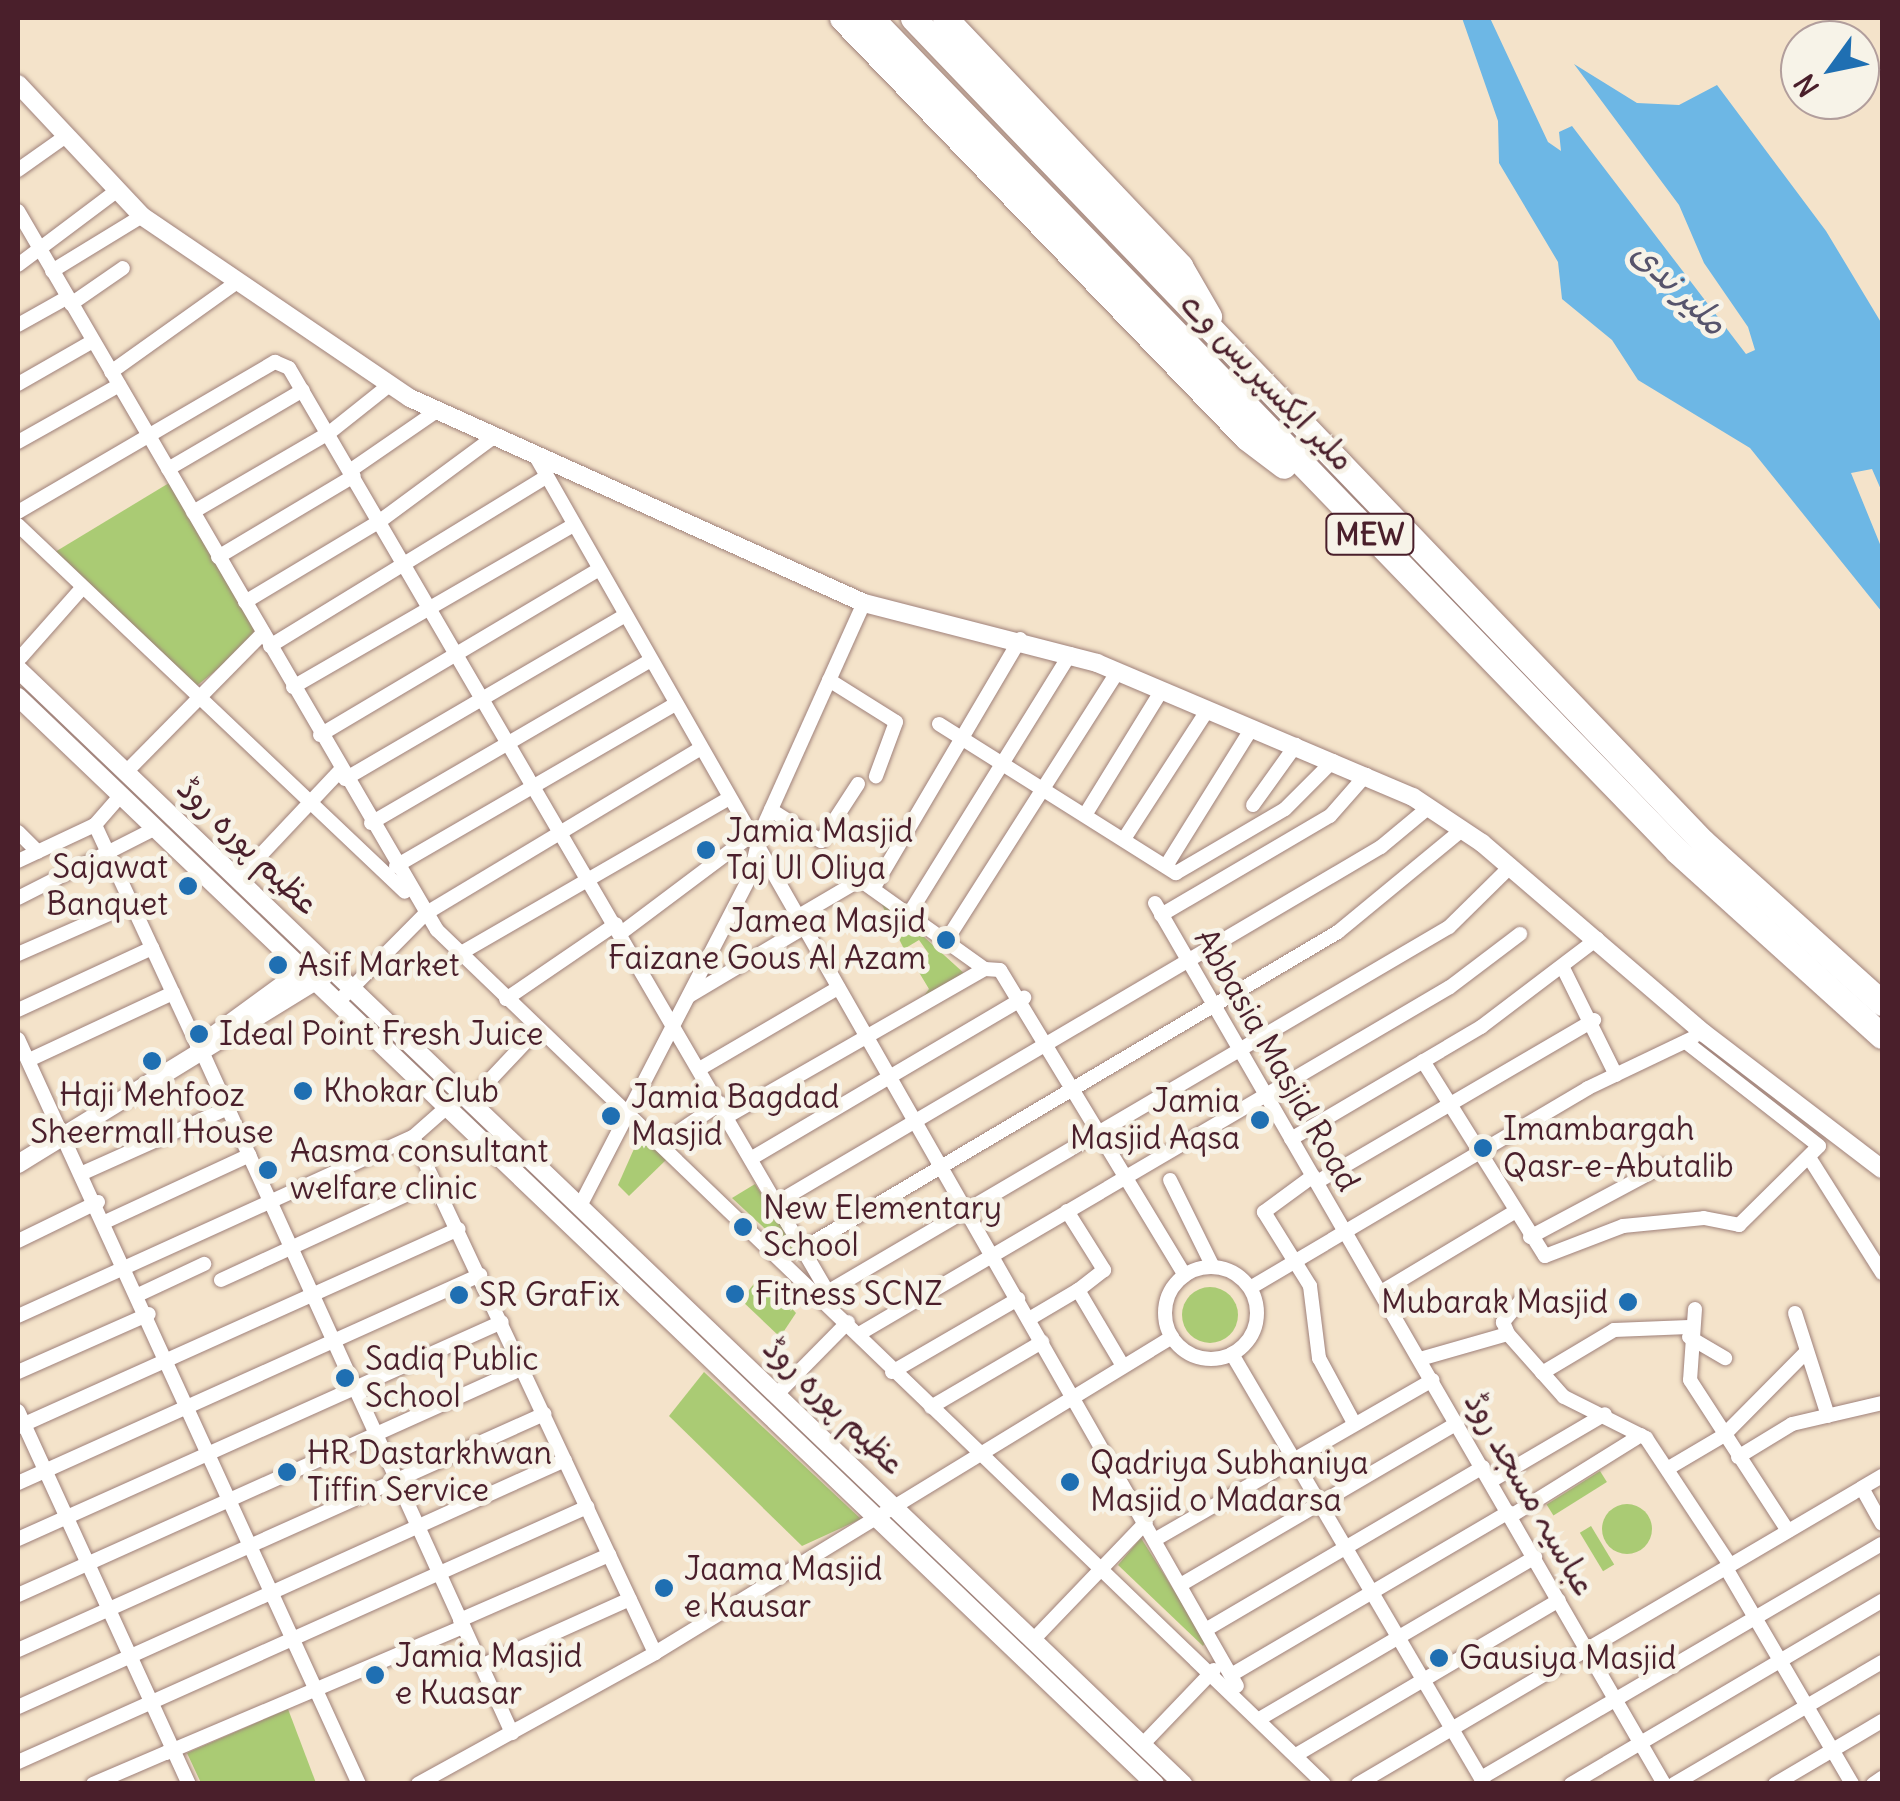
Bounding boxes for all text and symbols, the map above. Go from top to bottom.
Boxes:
north arrow [1780,20,1880,120]
text: N [1786,67,1827,103]
water label: ملیر ندی [1623,231,1737,343]
street label: ملیر ایکسپریس وے [1172,285,1362,479]
road number: MEW [1325,509,1415,559]
street label: عظیم پورہ روڈ [169,769,327,923]
place label: Jamia Masjid Taj Ul Oliya [726,813,913,888]
marker: Jamia Masjid Taj Ul Oliya [695,839,717,861]
place label: Sajawat Banquet [46,849,168,924]
marker: Sajawat Banquet [177,875,199,897]
place label: Jamea Masjid Faizane Gous Al Azam [608,903,926,978]
street label: Abbasia Masjid Road [1186,922,1368,1198]
marker: Jamea Masjid Faizane Gous Al Azam [935,929,957,951]
place label: Asif Market [298,946,460,984]
marker: Asif Market [267,954,289,976]
place label: Ideal Point Fresh Juice [219,1015,543,1053]
marker: Ideal Point Fresh Juice [188,1023,210,1045]
marker: Haji Mehfooz Sheermall House [141,1050,163,1072]
place label: Khokar Club [323,1072,499,1110]
place label: Haji Mehfooz Sheermall House [30,1077,274,1152]
place label: Jamia Bagdad Masjid [631,1079,839,1154]
marker: Khokar Club [292,1080,314,1102]
place label: Jamia Masjid Aqsa [1070,1083,1240,1158]
marker: Jamia Bagdad Masjid [600,1105,622,1127]
marker: Jamia Masjid Aqsa [1249,1109,1271,1131]
place label: Imambargah Qasr-e-Abutalib [1503,1111,1734,1186]
place label: Aasma consultant welfare clinic [290,1133,548,1208]
marker: Imambargah Qasr-e-Abutalib [1472,1137,1494,1159]
marker: Aasma consultant welfare clinic [255,1157,281,1183]
place label: New Elementary School [763,1190,1002,1265]
marker: New Elementary School [732,1216,754,1238]
place label: Fitness SCNZ [755,1275,943,1313]
place label: SR GraFix [479,1276,620,1314]
marker: Fitness SCNZ [724,1283,746,1305]
place label: Mubarak Masjid [1381,1283,1608,1321]
marker: SR GraFix [448,1284,470,1306]
marker: Mubarak Masjid [1617,1291,1639,1313]
street label: عظیم پورہ روڈ [755,1329,913,1483]
place label: Sadiq Public School [365,1341,538,1416]
marker: Sadiq Public School [334,1367,356,1389]
street label: عباسیہ مسجد روڈ [1456,1385,1604,1603]
place label: HR Dastarkhwan Tiffin Service [307,1435,552,1510]
place label: Qadriya Subhaniya Masjid o Madarsa [1090,1445,1368,1520]
marker: HR Dastarkhwan Tiffin Service [276,1461,298,1483]
marker: Qadriya Subhaniya Masjid o Madarsa [1059,1471,1081,1493]
place label: Jaama Masjid e Kausar [684,1551,882,1626]
marker: Jaama Masjid e Kausar [653,1577,675,1599]
place label: Jamia Masjid e Kuasar [395,1638,582,1713]
place label: Gausiya Masjid [1459,1639,1676,1677]
marker: Gausiya Masjid [1428,1647,1450,1669]
marker: Jamia Masjid e Kuasar [364,1664,386,1686]

